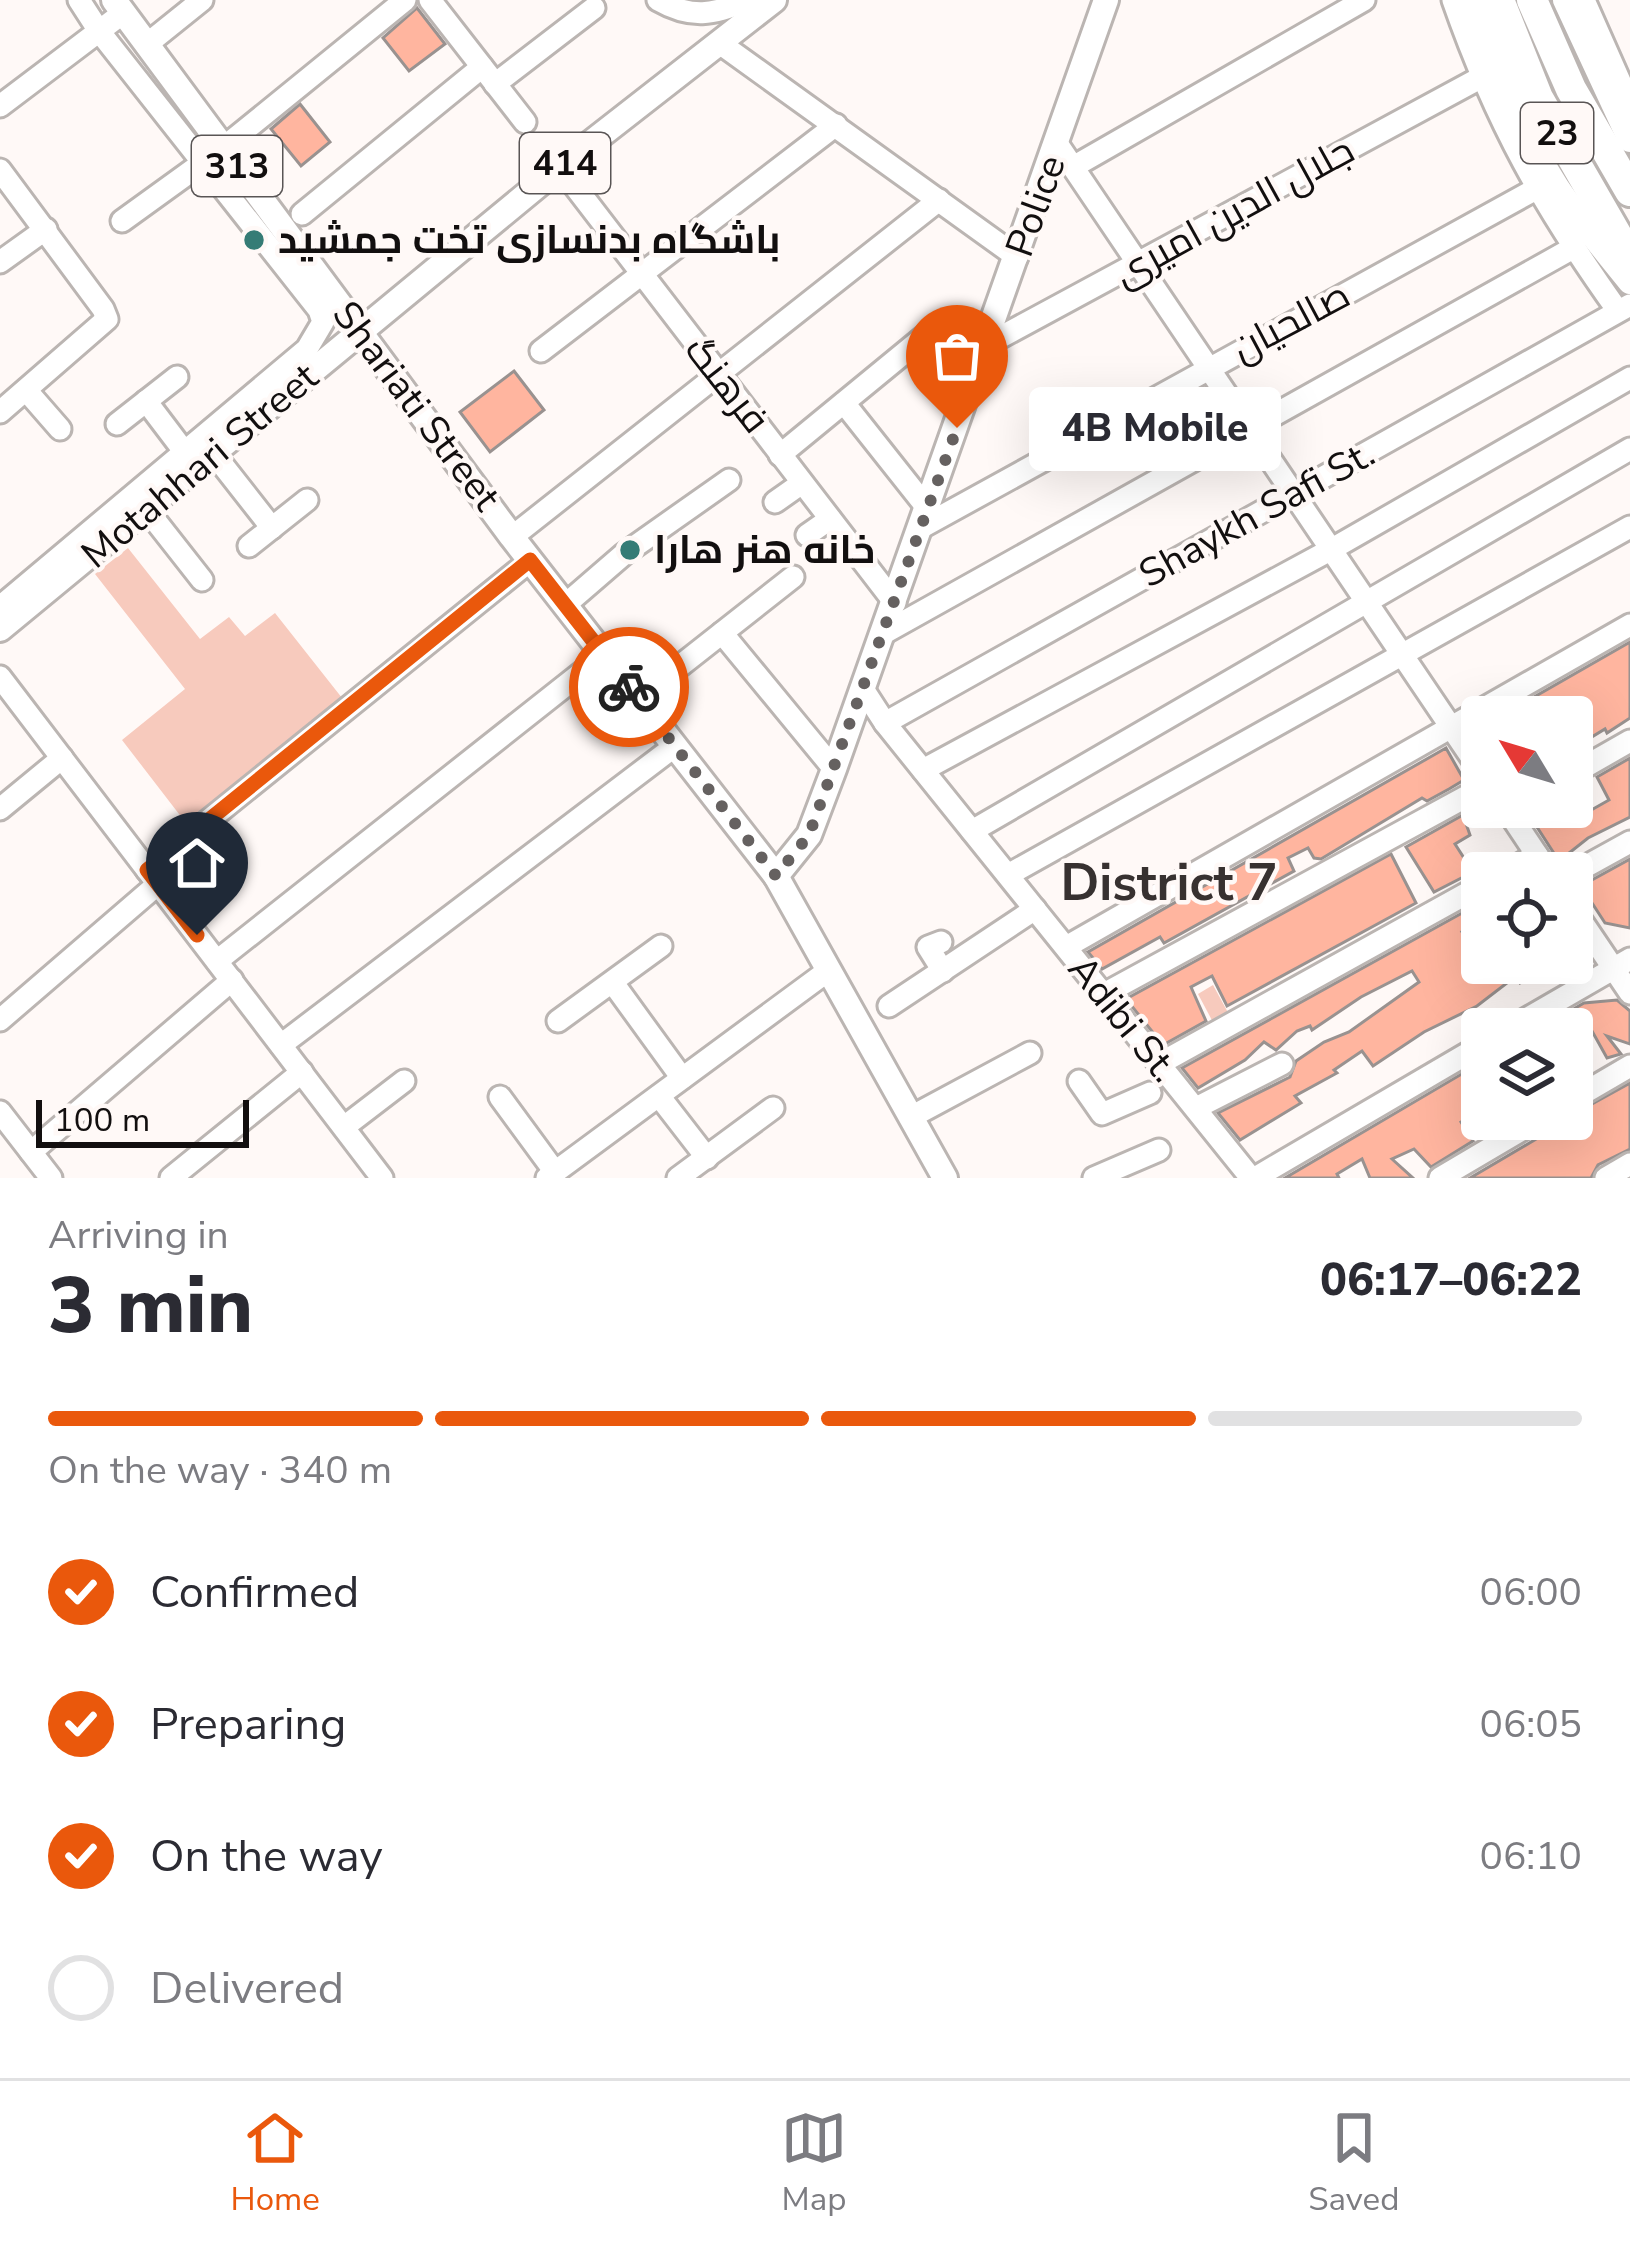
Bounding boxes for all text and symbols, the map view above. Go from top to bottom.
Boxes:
road number: 23 [1521,103,1593,163]
street label: جلال الدین امیری [1104,124,1364,300]
road number: 414 [520,133,610,193]
road number: 313 [192,136,282,196]
street label: Police [993,148,1079,264]
place label: باشگاه بدنسازى تخت جمشيد [278,214,780,267]
marker: باشگاه بدنسازى تخت جمشيد [241,227,267,253]
street label: صالحیان [1223,269,1359,375]
street label: Shariati Street [320,290,512,522]
pin [906,305,1008,428]
icon: bag [924,323,990,389]
street label: فرهنگ [672,325,782,445]
street label: Motahhari Street [71,351,330,581]
callout: 4B Mobile [1029,386,1281,470]
text: 4B Mobile [1062,402,1248,455]
street label: Shaykh Safi St. [1130,427,1384,601]
place label: خانه هنر هارا [654,524,875,577]
marker: خانه هنر هارا [617,537,643,563]
courier [569,627,689,747]
icon: bike [596,654,662,720]
north arrow [1461,696,1593,828]
map controls [1461,696,1593,1140]
pin [146,812,248,935]
icon: home [164,830,230,896]
district label: District 7 [1060,848,1278,918]
button: locate [1461,852,1593,984]
street label: Adibi St. [1056,944,1190,1094]
button: layers [1461,1008,1593,1140]
scale bar [36,1094,249,1147]
text: 100 m [54,1098,150,1143]
text: Arriving in [48,1209,229,1262]
text: 06:17–06:22 [1320,1250,1582,1311]
text: 3 min [48,1253,253,1360]
text: On the way · 340 m [48,1444,392,1497]
icon: check [48,1559,114,1625]
text: Confirmed [150,1562,359,1623]
text: 06:00 [1480,1566,1582,1619]
icon: check [48,1691,114,1757]
text: Preparing [150,1694,346,1755]
text: 06:05 [1480,1698,1582,1751]
icon: check [48,1823,114,1889]
text: On the way [150,1826,383,1887]
text: 06:10 [1480,1830,1582,1883]
text: Delivered [150,1958,344,2019]
tab: Home [231,2105,320,2222]
tab: Map [781,2105,847,2222]
tab: Saved [1308,2105,1399,2222]

